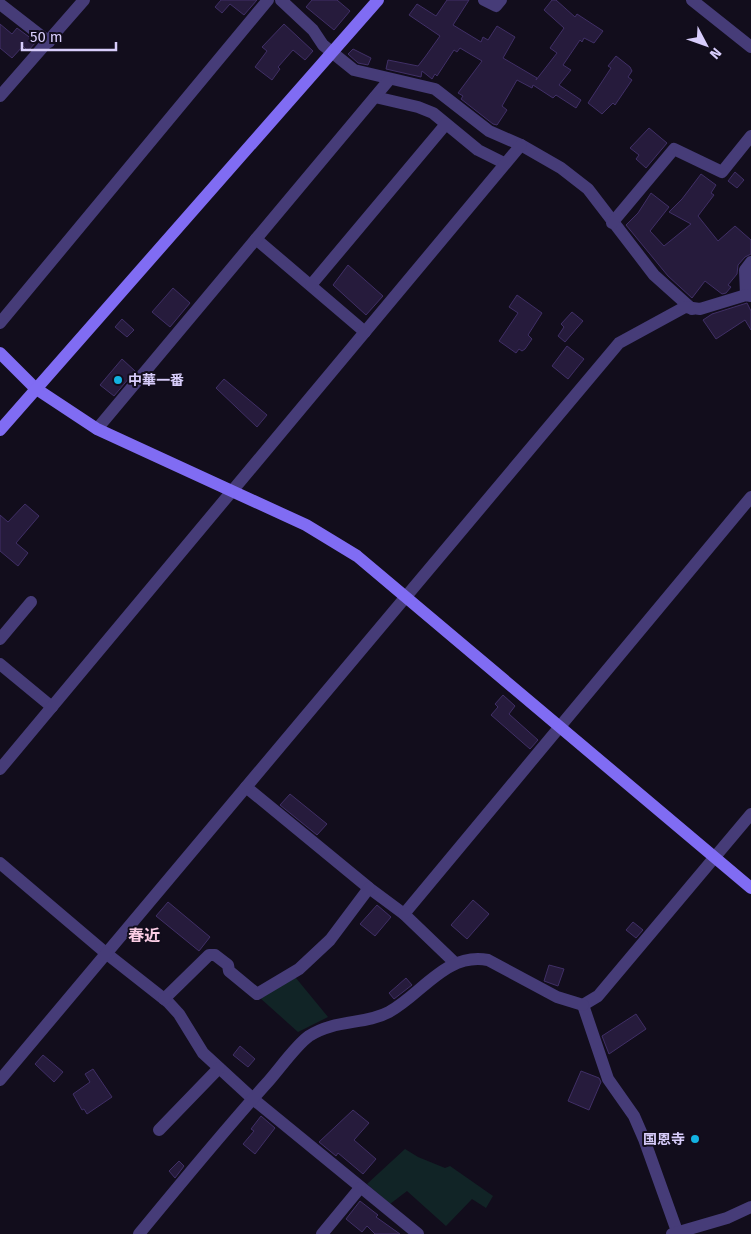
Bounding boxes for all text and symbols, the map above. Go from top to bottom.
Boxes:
scale bar [22,20,116,52]
north arrow [681,20,731,70]
text: 50 m [30,28,63,46]
text: N [706,44,725,62]
place label: 中華一番 [128,372,184,389]
marker: 中華一番 [112,374,124,386]
district label: 春近 [128,926,160,945]
place label: 国恩寺 [643,1131,685,1148]
marker: 国恩寺 [689,1133,701,1145]

